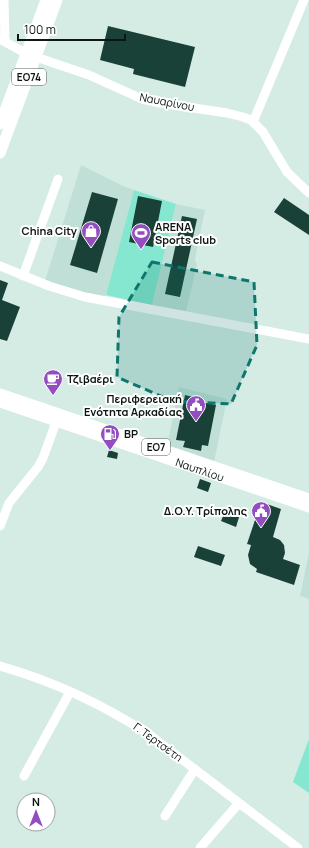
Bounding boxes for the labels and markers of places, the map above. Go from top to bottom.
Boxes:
place label: ARENA Sports club [155,219,216,247]
shop icon: China City [80,220,102,248]
sports icon: ARENA Sports club [130,222,152,250]
place label: China City [22,223,78,238]
cafe icon: Τζιβαέρι [42,368,64,396]
place label: Τζιβαέρι [67,371,114,386]
place label: Περιφερειακή Ενότητα Αρκαδίας [84,391,182,419]
public building icon: Περιφερειακή Ενότητα Αρκαδίας [185,394,207,422]
fuel station icon: BP [99,423,121,451]
place label: BP [124,426,138,441]
public building icon: Δ.Ο.Υ. Τρίπολης [250,500,272,528]
place label: Δ.Ο.Υ. Τρίπολης [164,503,247,518]

